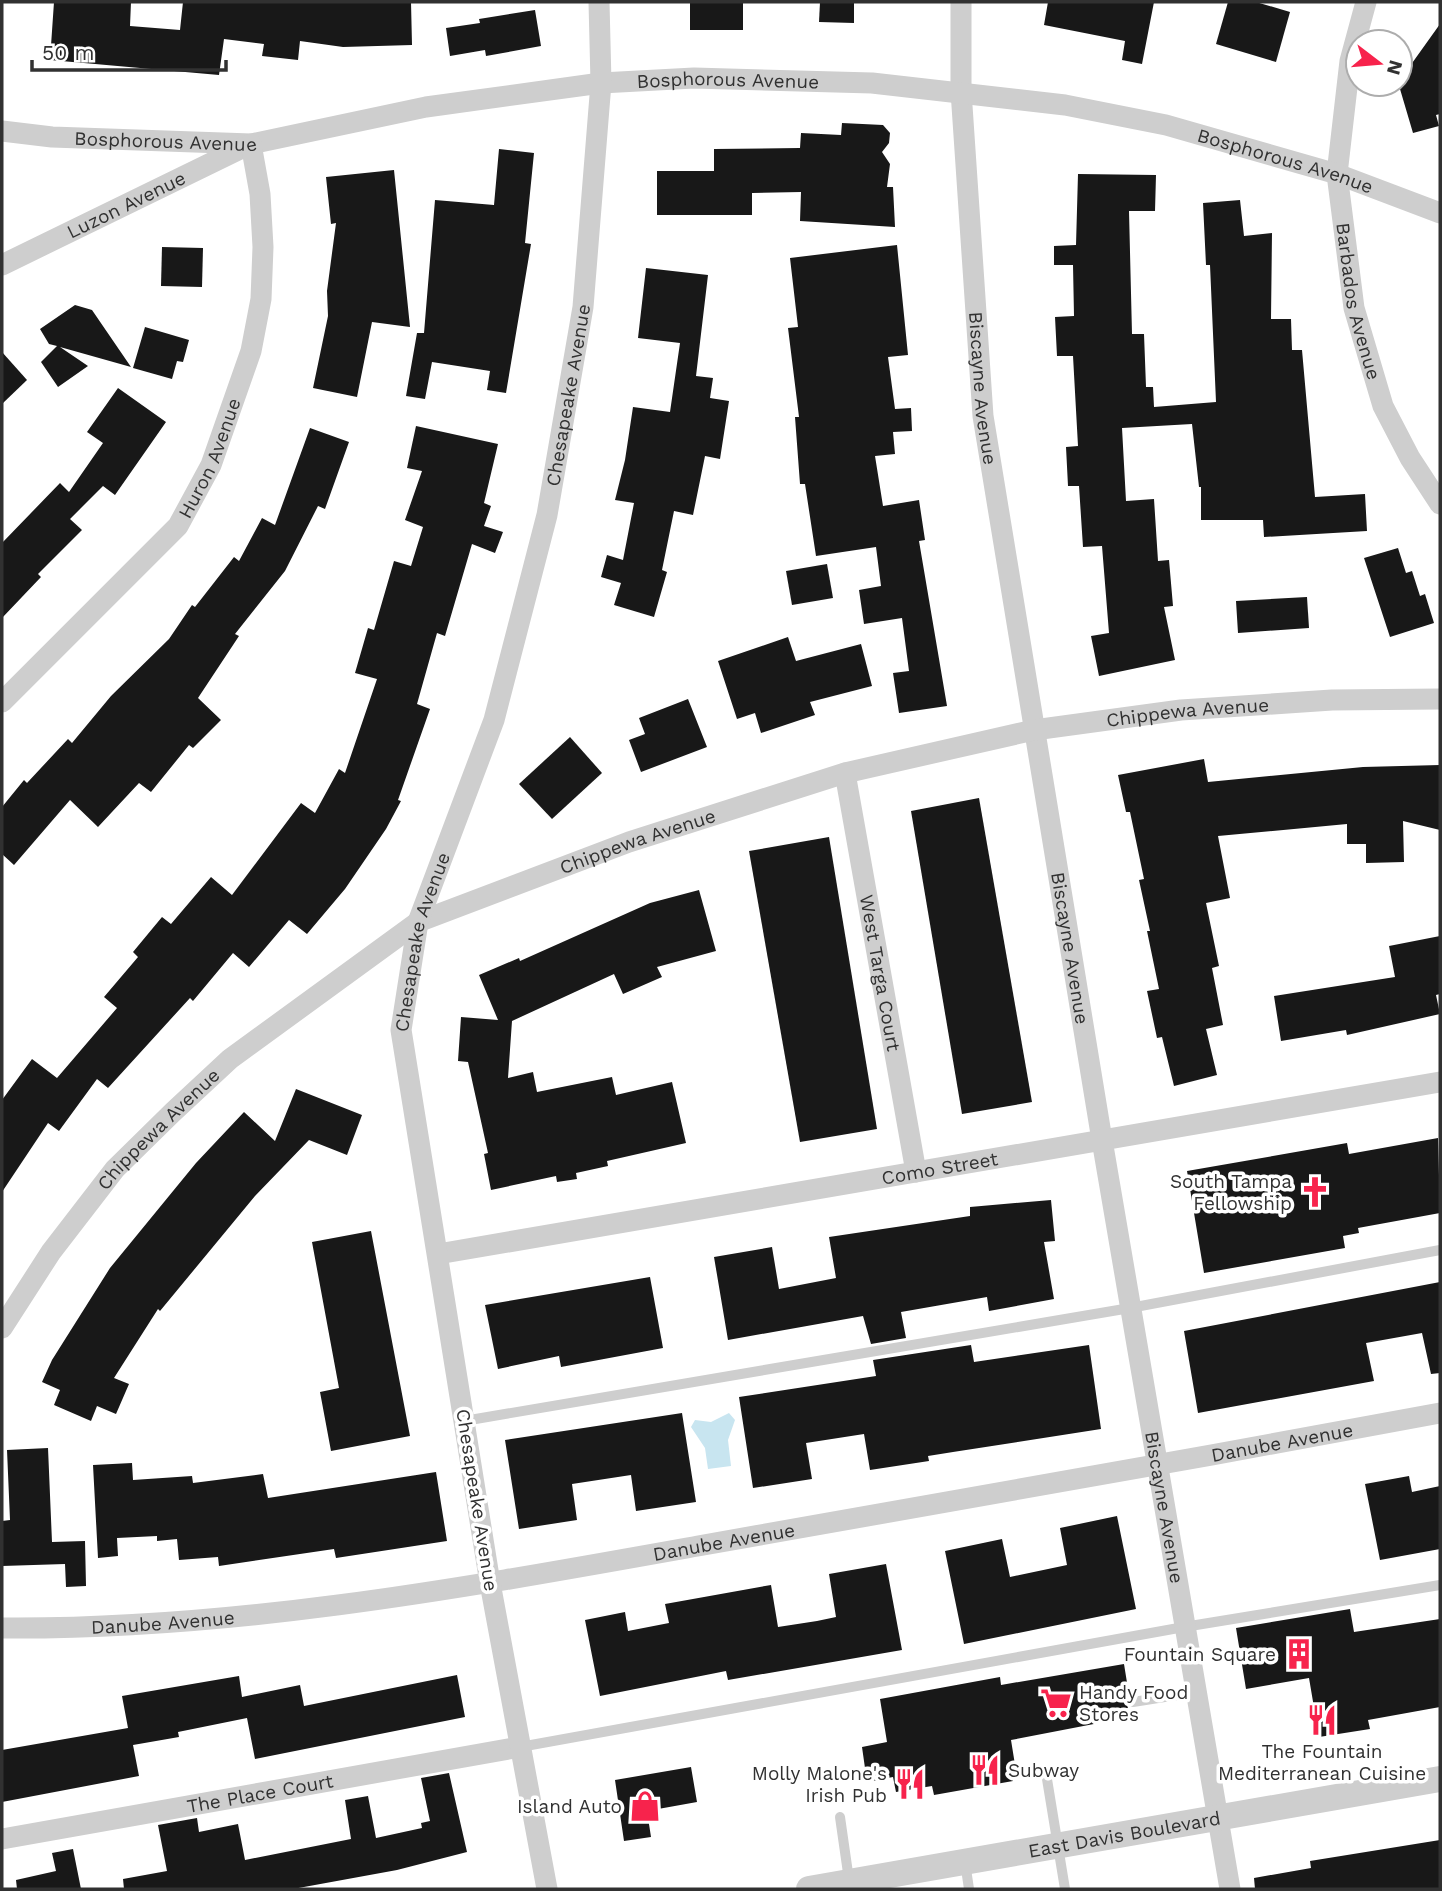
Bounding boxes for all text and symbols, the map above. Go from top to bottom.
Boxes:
scale bar [32,28,226,72]
north arrow [1344,28,1414,98]
text: 50 m [42,40,94,65]
text: N [1382,58,1408,77]
street label: Bosphorous Avenue [636,67,819,93]
street label: Bosphorous Avenue [1195,123,1377,198]
street label: Bosphorous Avenue [74,126,259,156]
street label: Luzon Avenue [63,166,189,243]
street label: Barbados Avenue [1332,221,1386,382]
street label: Chesapeake Avenue [541,302,595,488]
street label: Biscayne Avenue [964,311,1002,466]
street label: Huron Avenue [173,395,245,522]
street label: Chippewa Avenue [1105,693,1270,732]
street label: Chippewa Avenue [556,804,718,879]
street label: Chesapeake Avenue [389,849,455,1033]
street label: Biscayne Avenue [1047,870,1094,1026]
street label: West Targa Court [855,893,906,1053]
street label: Chippewa Avenue [92,1063,224,1194]
street label: Como Street [880,1147,1000,1189]
place label: South Tampa Fellowship [1170,1170,1292,1215]
church icon: South Tampa Fellowship [1298,1175,1332,1209]
street label: Chesapeake Avenue [451,1407,503,1593]
street label: Danube Avenue [1209,1418,1355,1466]
street label: Biscayne Avenue [1140,1429,1189,1585]
street label: Danube Avenue [651,1518,797,1565]
street label: Danube Avenue [91,1605,236,1638]
building icon: Fountain Square [1282,1637,1316,1671]
place label: Fountain Square [1124,1643,1276,1666]
place label: Handy Food Stores [1079,1681,1188,1726]
supermarket icon: Handy Food Stores [1039,1686,1073,1720]
restaurant icon: The Fountain Mediterranean Cuisine [1305,1703,1339,1737]
place label: The Fountain Mediterranean Cuisine [1218,1740,1426,1785]
restaurant icon: Subway [968,1753,1002,1787]
place label: Subway [1008,1759,1079,1782]
place label: Molly Malone's Irish Pub [752,1762,887,1807]
restaurant icon: Molly Malone's Irish Pub [893,1767,927,1801]
street label: The Place Court [185,1769,335,1817]
shop icon: Island Auto [628,1789,662,1823]
place label: Island Auto [517,1795,622,1818]
street label: East Davis Boulevard [1026,1806,1222,1862]

